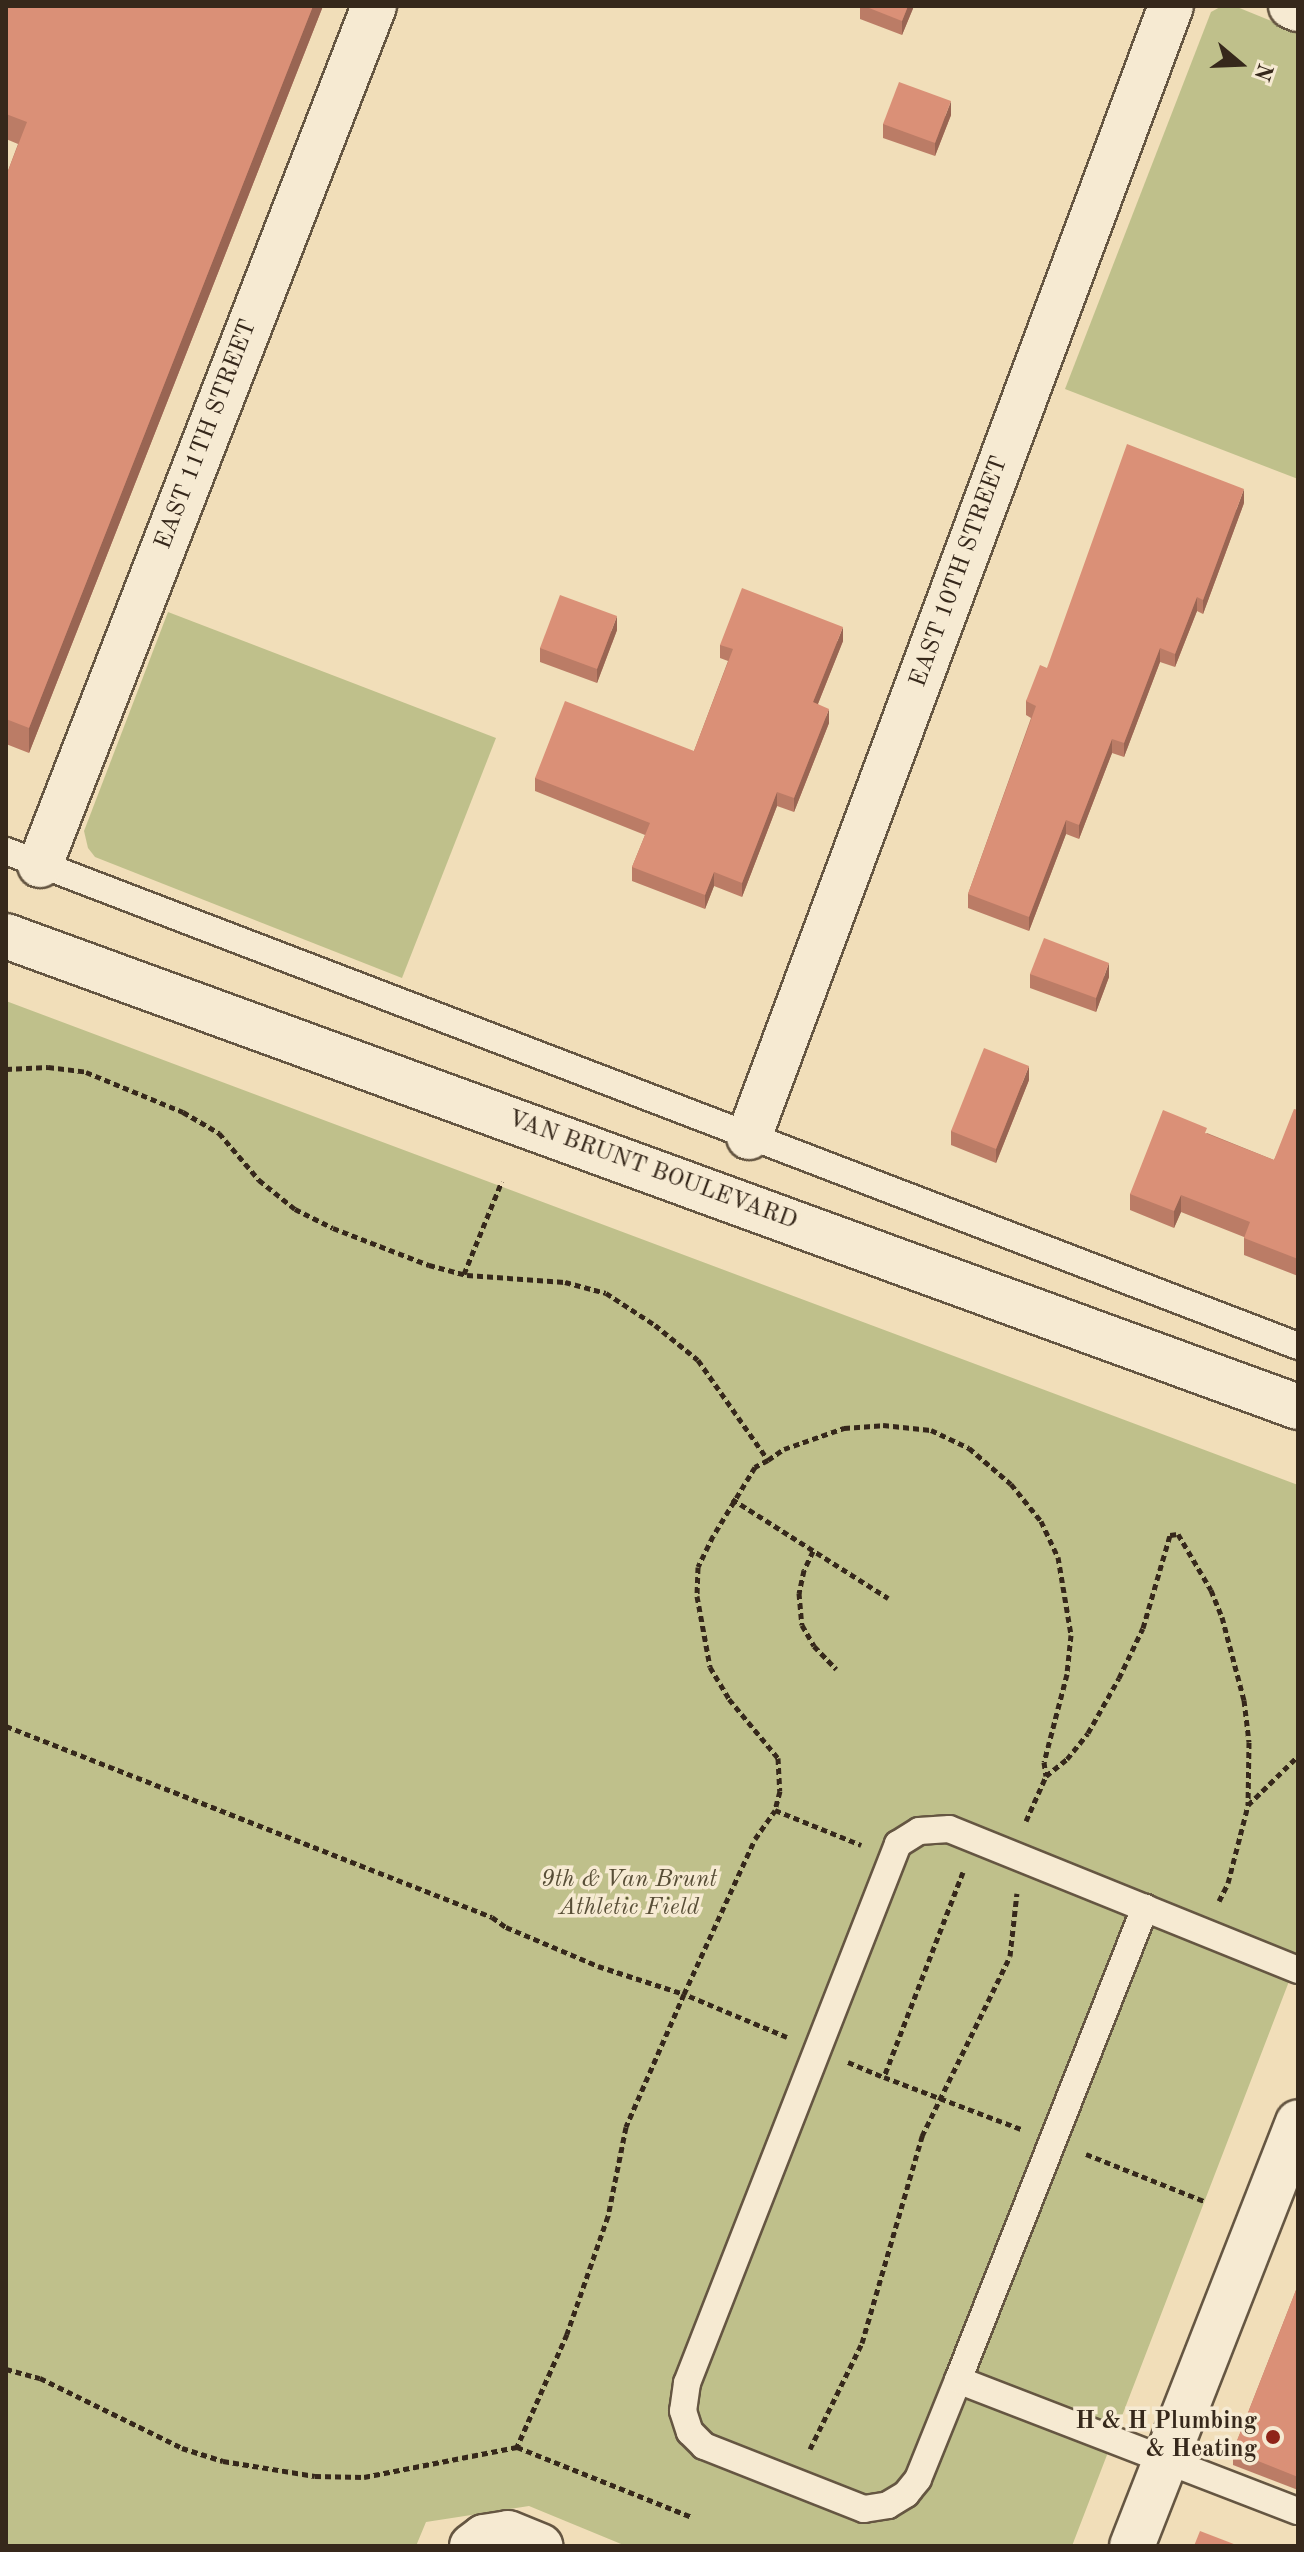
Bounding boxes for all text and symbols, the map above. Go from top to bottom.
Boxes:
north arrow [1200,24,1280,104]
text: N [1250,60,1276,83]
street label: EAST 11TH STREET [150,316,264,554]
street label: EAST 10TH STREET [905,453,1015,691]
street label: VAN BRUNT BOULEVARD [503,1105,801,1237]
park label: 9th & Van Brunt Athletic Field [541,1867,717,1923]
place label: H & H Plumbing & Heating [1075,2409,1257,2465]
marker: H & H Plumbing & Heating [1264,2428,1282,2446]

